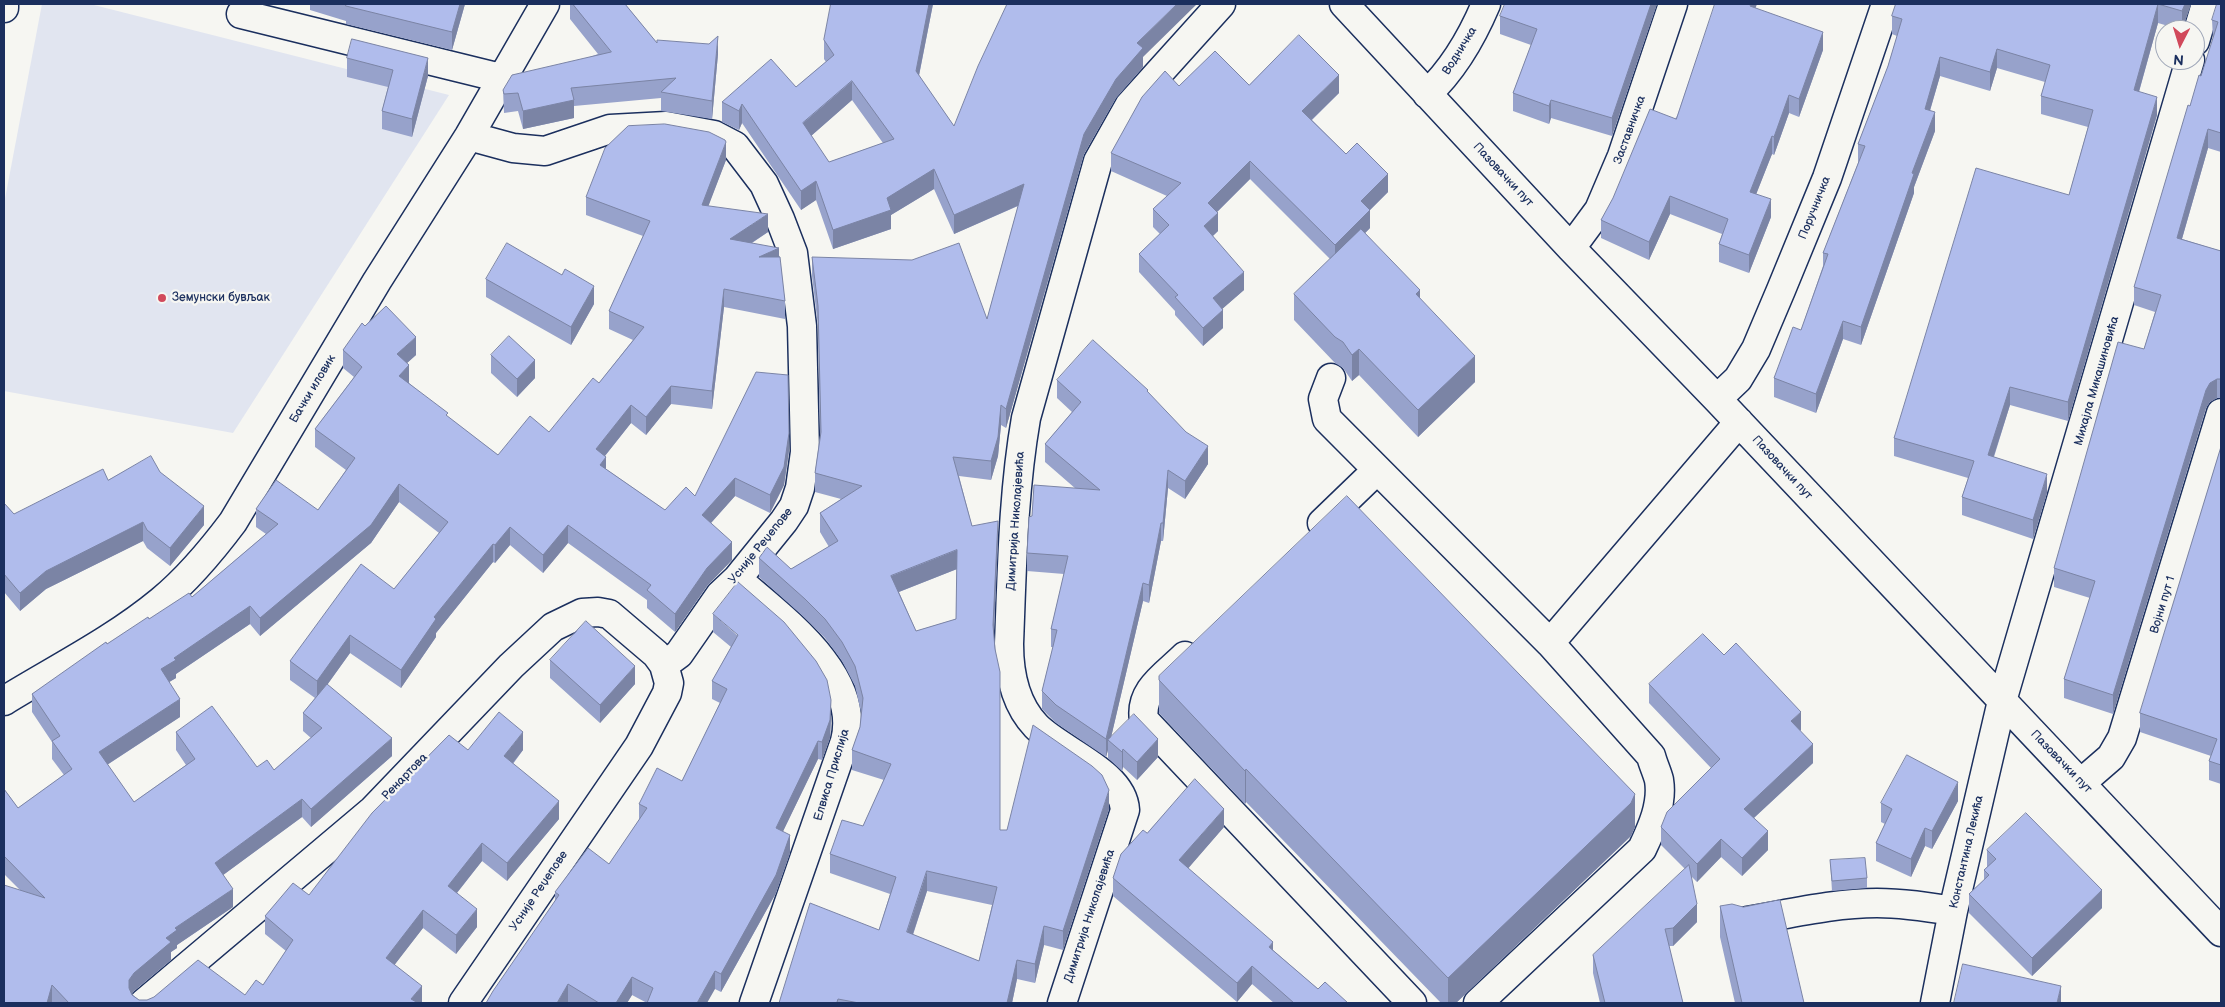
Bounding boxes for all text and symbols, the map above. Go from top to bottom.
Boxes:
north arrow [2155,20,2205,70]
street label: Водничка [1440,24,1480,78]
text: N [2173,51,2185,68]
street label: Заставничка [1611,94,1649,166]
street label: Пазовачки пут [1470,140,1536,210]
street label: Поручничка [1796,174,1834,242]
place label: Земунски бувљак [172,291,270,305]
marker: Земунски бувљак [156,292,168,304]
street label: Михајла Микашиновића [2072,315,2122,447]
street label: Бачки иловик [287,352,339,426]
street label: Пазовачки пут [1749,433,1815,503]
street label: Димитрија Николајевића [1004,451,1028,591]
street label: Усније Реџепове [726,505,796,587]
street label: Војни пут 1 [2147,575,2179,635]
street label: Елвиса Прислија [811,727,853,823]
street label: Пазовачки пут [2027,727,2095,797]
street label: Ренартова [379,751,431,803]
street label: Константина Лекића [1947,794,1987,910]
street label: Усније Реџепове [507,848,571,934]
street label: Димитрија Николајевића [1062,848,1118,984]

